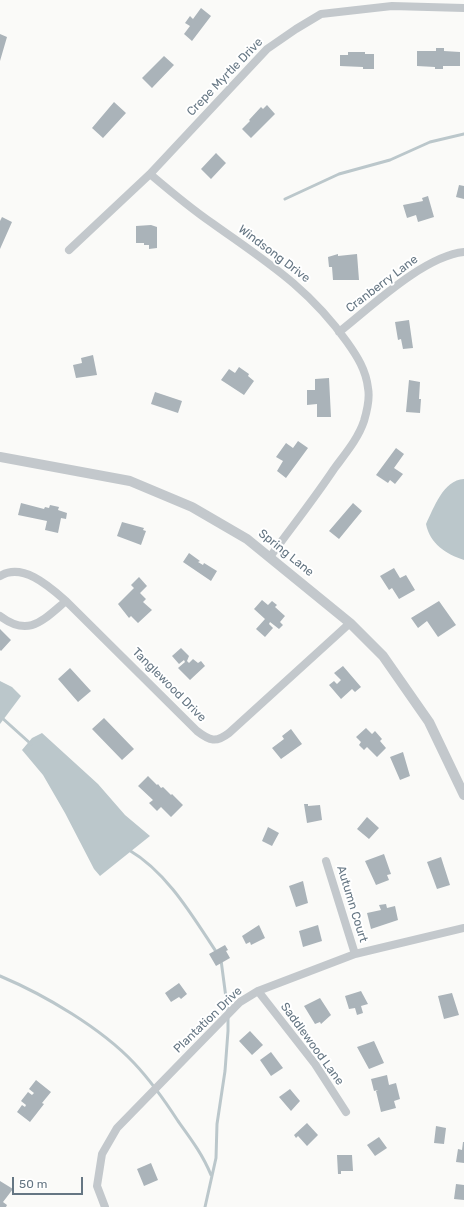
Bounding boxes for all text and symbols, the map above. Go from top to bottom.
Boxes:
street label: Crepe Myrtle Drive [184,35,266,119]
street label: Windsong Drive [235,222,313,286]
street label: Cranberry Lane [343,252,421,316]
street label: Spring Lane [256,526,316,580]
street label: Tanglewood Drive [129,645,209,725]
street label: Autumn Court [334,864,370,944]
street label: Plantation Drive [171,984,245,1056]
street label: Saddlewood Lane [277,1000,347,1088]
scale bar [14,1169,85,1195]
text: 50 m [19,1177,47,1191]

